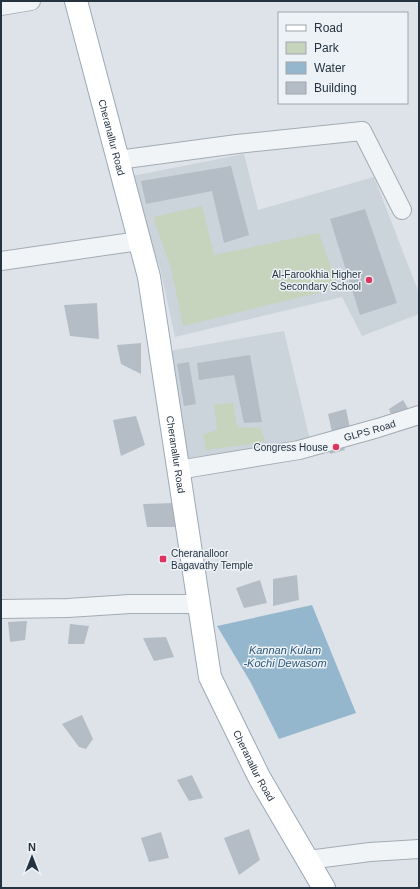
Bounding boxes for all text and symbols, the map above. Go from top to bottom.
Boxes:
legend [278,12,408,104]
text: Road [314,21,343,35]
text: Park [314,41,340,55]
text: Water [314,61,346,75]
text: Building [314,81,357,95]
street label: Cheranallur Road [97,98,127,177]
place label: Al-Farookhia Higher Secondary School [272,269,362,292]
marker: Al-Farookhia Higher Secondary School [364,275,374,285]
street label: Cheranallur Road [165,415,187,494]
street label: GLPS Road [342,417,397,443]
place label: Congress House [254,442,328,453]
marker: Congress House [331,442,341,452]
place label: Cheranalloor Bagavathy Temple [171,548,254,571]
marker: Cheranalloor Bagavathy Temple [158,554,168,564]
water label: Kannan Kulam -Kochi Dewasom [243,644,327,669]
street label: Cheranallur Road [231,728,277,803]
north arrow [12,837,52,877]
text: N [28,841,36,853]

